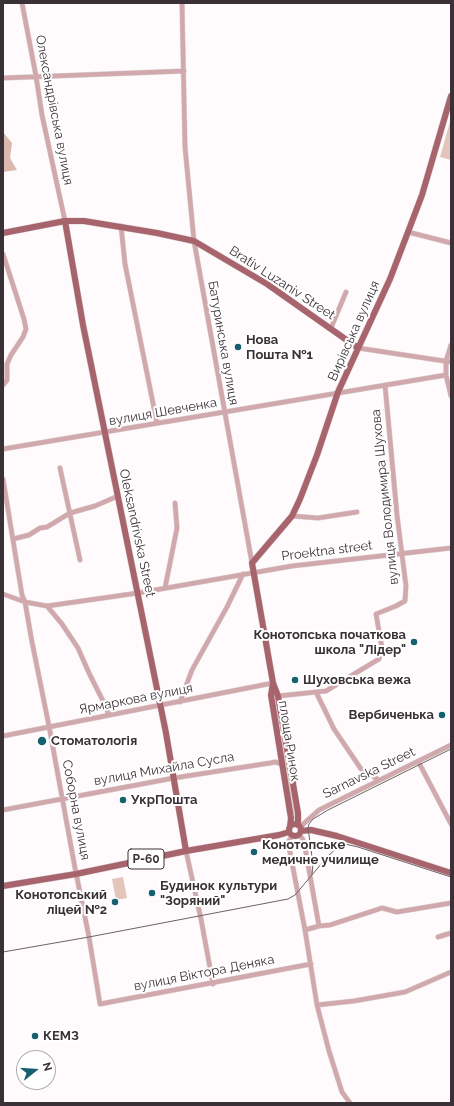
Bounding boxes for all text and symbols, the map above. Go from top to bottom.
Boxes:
street label: Олександрівська вулиця [32,34,76,186]
street label: Brativ Luzaniv Street [226,243,338,323]
street label: Вирівська вулиця [325,278,383,384]
street label: Батуринська вулиця [204,280,242,406]
place label: Нова Пошта №1 [246,332,313,363]
marker: Нова Пошта №1 [233,342,243,352]
street label: вулиця Шевченка [108,395,218,429]
street label: вулиця Володимира Шухова [368,408,402,586]
street label: Oleksandrivska Street [116,468,158,598]
street label: Proektna street [281,538,373,564]
place label: Конотопська початкова школа "Лідер" [253,627,406,658]
marker: Конотопська початкова школа "Лідер" [409,637,419,647]
place label: Шуховська вежа [303,672,411,688]
marker: Шуховська вежа [290,675,300,685]
street label: Ярмаркова вулиця [78,680,194,718]
street label: площа Ринок [275,700,303,782]
place label: Вербиченька [349,707,434,723]
marker: Вербиченька [437,710,447,720]
place label: Стоматологія [51,733,137,749]
marker: Стоматологія [36,735,48,747]
street label: Sarnavska Street [320,744,418,802]
street label: вулиця Михайла Сусла [93,749,235,789]
street label: Соборна вулиця [59,759,93,861]
place label: УкрПошта [131,792,197,808]
marker: УкрПошта [118,795,128,805]
place label: Конотопське медичне училище [262,837,379,868]
marker: Конотопське медичне училище [249,847,259,857]
road number: Р-60 [128,849,164,869]
place label: Будинок культури "Зоряний" [160,878,277,909]
place label: Конотопський ліцей №2 [15,887,107,918]
marker: Будинок культури "Зоряний" [147,888,157,898]
marker: Конотопський ліцей №2 [110,897,120,907]
street label: вулиця Віктора Деняка [132,952,276,994]
place label: КЕМЗ [43,1028,79,1044]
marker: КЕМЗ [30,1031,40,1041]
north arrow [16,1050,56,1090]
text: N [40,1061,54,1073]

